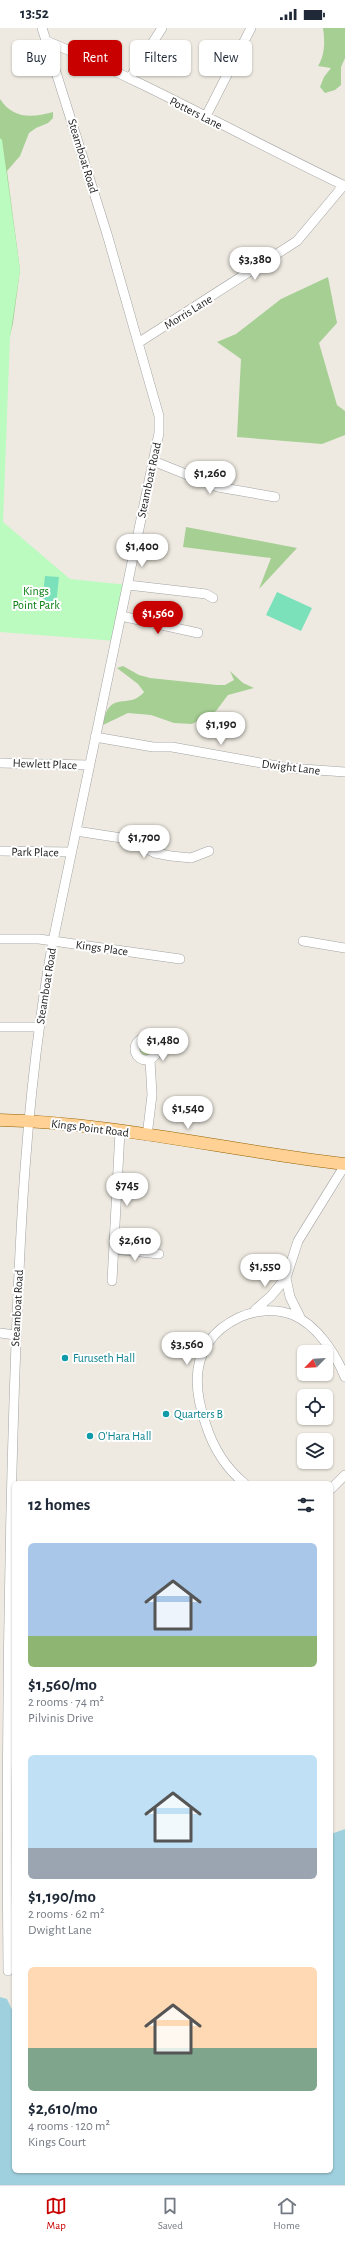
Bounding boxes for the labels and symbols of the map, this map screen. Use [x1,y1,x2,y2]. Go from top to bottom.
street label: Potters Lane [168,95,224,131]
street label: Steamboat Road [66,117,100,195]
pin: $3,380 [222,247,288,281]
street label: Morris Lane [162,293,214,331]
street label: Steamboat Road [135,441,163,519]
pin: $1,260 [177,461,243,495]
pin: $1,400 [109,534,175,568]
park label: Kings Point Park [12,585,60,611]
pin: $1,560 [125,601,191,635]
pin: $1,190 [188,712,254,746]
street label: Hewlett Place [13,757,77,771]
street label: Dwight Lane [261,757,321,777]
pin: $1,700 [111,825,177,859]
street label: Park Place [11,846,59,858]
street label: Kings Place [75,938,129,958]
street label: Steamboat Road [34,947,58,1025]
pin: $1,480 [130,1028,196,1062]
pin: $1,540 [155,1096,221,1130]
street label: Kings Point Road [50,1117,130,1139]
pin: $745 [103,1173,151,1207]
pin: $2,610 [102,1228,168,1262]
pin: $1,550 [232,1254,298,1288]
street label: Steamboat Road [9,1269,25,1347]
pin: $3,560 [154,1332,220,1366]
north arrow [297,1345,333,1381]
place label: Furuseth Hall [73,1352,135,1364]
marker: Furuseth Hall [60,1353,70,1363]
place label: Quarters B [174,1408,223,1421]
marker: Quarters B [161,1409,171,1419]
place label: O'Hara Hall [98,1430,152,1442]
marker: O'Hara Hall [85,1431,95,1441]

